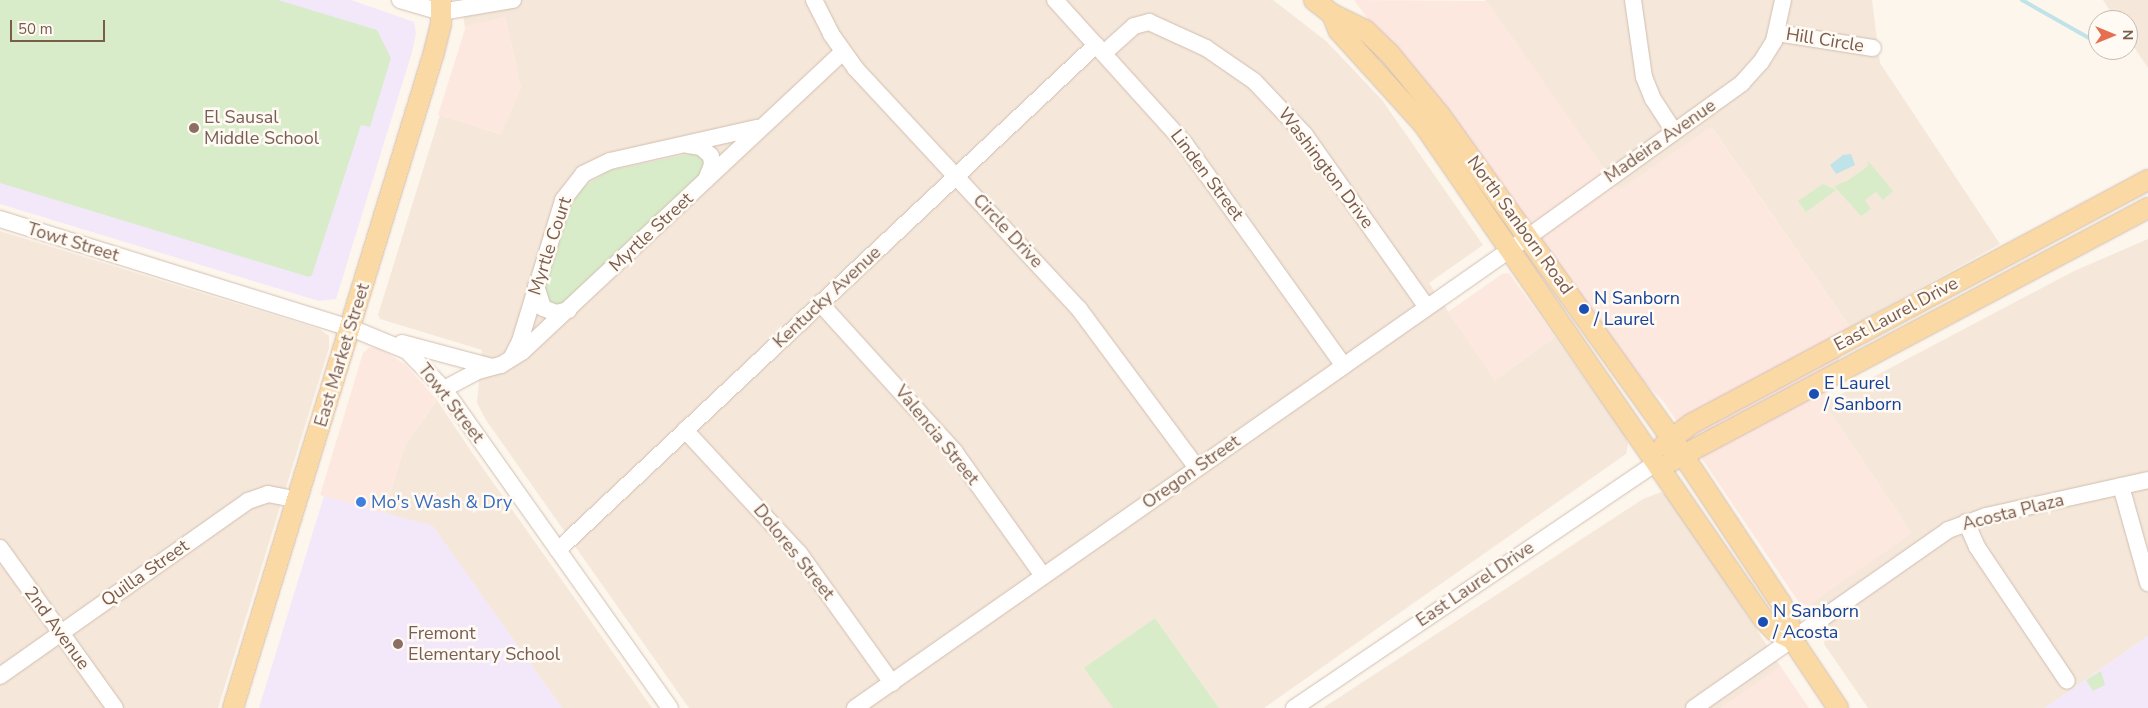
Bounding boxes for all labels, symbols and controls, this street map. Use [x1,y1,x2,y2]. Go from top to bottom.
scale bar [12,10,108,42]
north arrow [2088,10,2138,60]
text: 50 m [18,19,53,39]
street label: Hill Circle [1784,23,1866,57]
text: N [2118,30,2137,40]
street label: Madeira Avenue [1600,95,1720,187]
street label: Washington Drive [1273,103,1379,233]
place label: El Sausal Middle School [204,107,319,150]
marker: El Sausal Middle School [188,122,200,134]
street label: Linden Street [1166,125,1248,225]
street label: North Sanborn Road [1463,152,1577,298]
street label: Myrtle Street [605,188,697,276]
street label: Circle Drive [968,190,1048,272]
street label: Myrtle Court [524,194,576,298]
street label: Towt Street [25,218,121,266]
street label: Kentucky Avenue [769,242,885,352]
street label: East Laurel Drive [1830,272,1962,356]
street label: East Market Street [310,281,374,429]
place label: N Sanborn / Laurel [1594,288,1680,330]
marker: N Sanborn / Laurel [1578,303,1590,315]
street label: Towt Street [413,359,489,447]
place label: E Laurel / Sanborn [1824,373,1902,416]
street label: Valencia Street [890,381,984,489]
marker: E Laurel / Sanborn [1808,388,1820,400]
street label: Oregon Street [1138,430,1244,514]
street label: Acosta Plaza [1960,489,2066,535]
place label: Mo's Wash & Dry [371,491,512,513]
marker: Mo's Wash & Dry [355,496,367,508]
street label: Dolores Street [749,500,839,604]
street label: Quilla Street [97,535,193,611]
street label: East Laurel Drive [1412,537,1538,631]
street label: 2nd Avenue [20,582,94,674]
place label: N Sanborn / Acosta [1773,601,1859,644]
marker: N Sanborn / Acosta [1757,616,1769,628]
place label: Fremont Elementary School [408,623,560,666]
marker: Fremont Elementary School [392,638,404,650]

